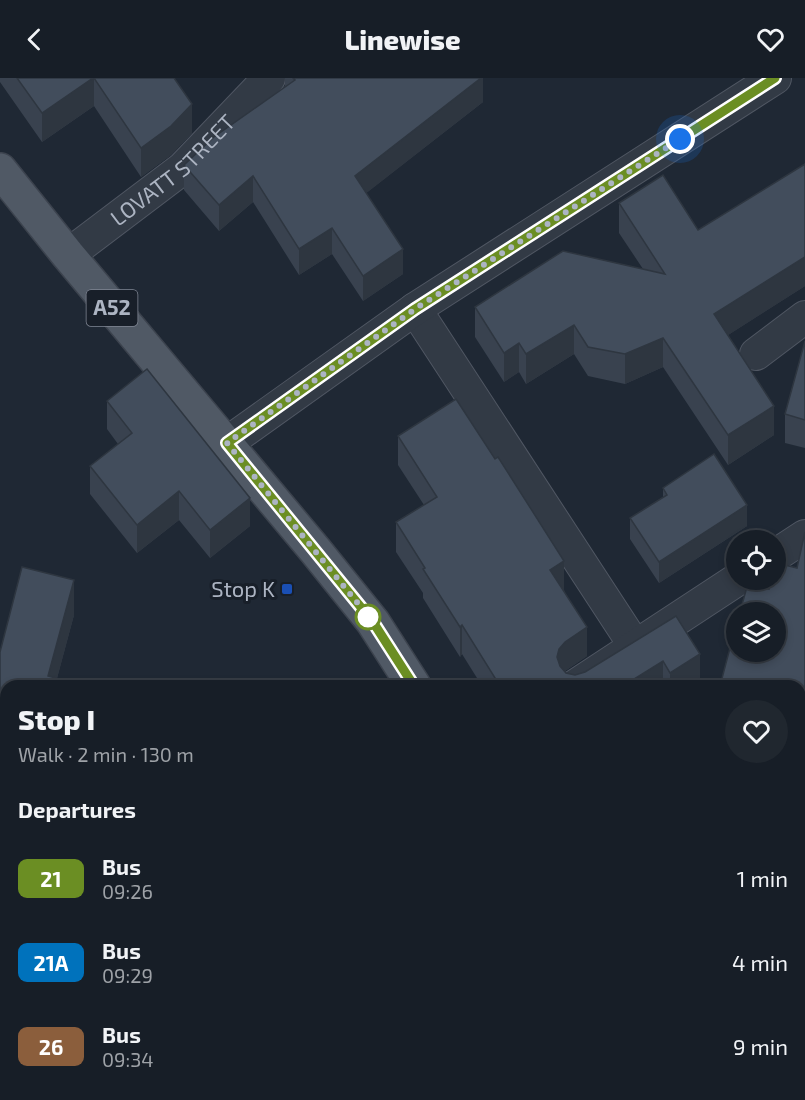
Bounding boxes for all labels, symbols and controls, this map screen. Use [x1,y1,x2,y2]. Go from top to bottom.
icon: back [18,23,51,56]
text: Linewise [344,23,461,55]
icon: heart [754,23,787,56]
street label: LOVATT STREET [105,108,240,230]
your location [665,124,695,154]
road number: A52 [86,290,138,326]
map controls [726,530,786,662]
button: locate [726,530,786,590]
place label: Stop K [211,575,275,601]
marker: Stop K [280,582,294,596]
button: layers [726,602,786,662]
unlabelled marker [355,604,381,630]
button: heart [725,700,788,763]
text: Stop I [18,702,95,736]
text: Walk · 2 min · 130 m [18,742,194,766]
text: Departures [18,796,136,822]
text: Bus [102,853,141,879]
text: 1 min [737,865,788,891]
text: 21 [40,866,62,891]
text: 09:26 [102,879,153,903]
text: Bus [102,937,141,963]
text: 4 min [732,949,788,975]
text: 21A [34,950,69,975]
text: 09:29 [102,963,153,987]
text: Bus [102,1021,141,1047]
text: 9 min [733,1033,788,1059]
text: 26 [39,1034,63,1059]
text: 09:34 [102,1047,154,1071]

